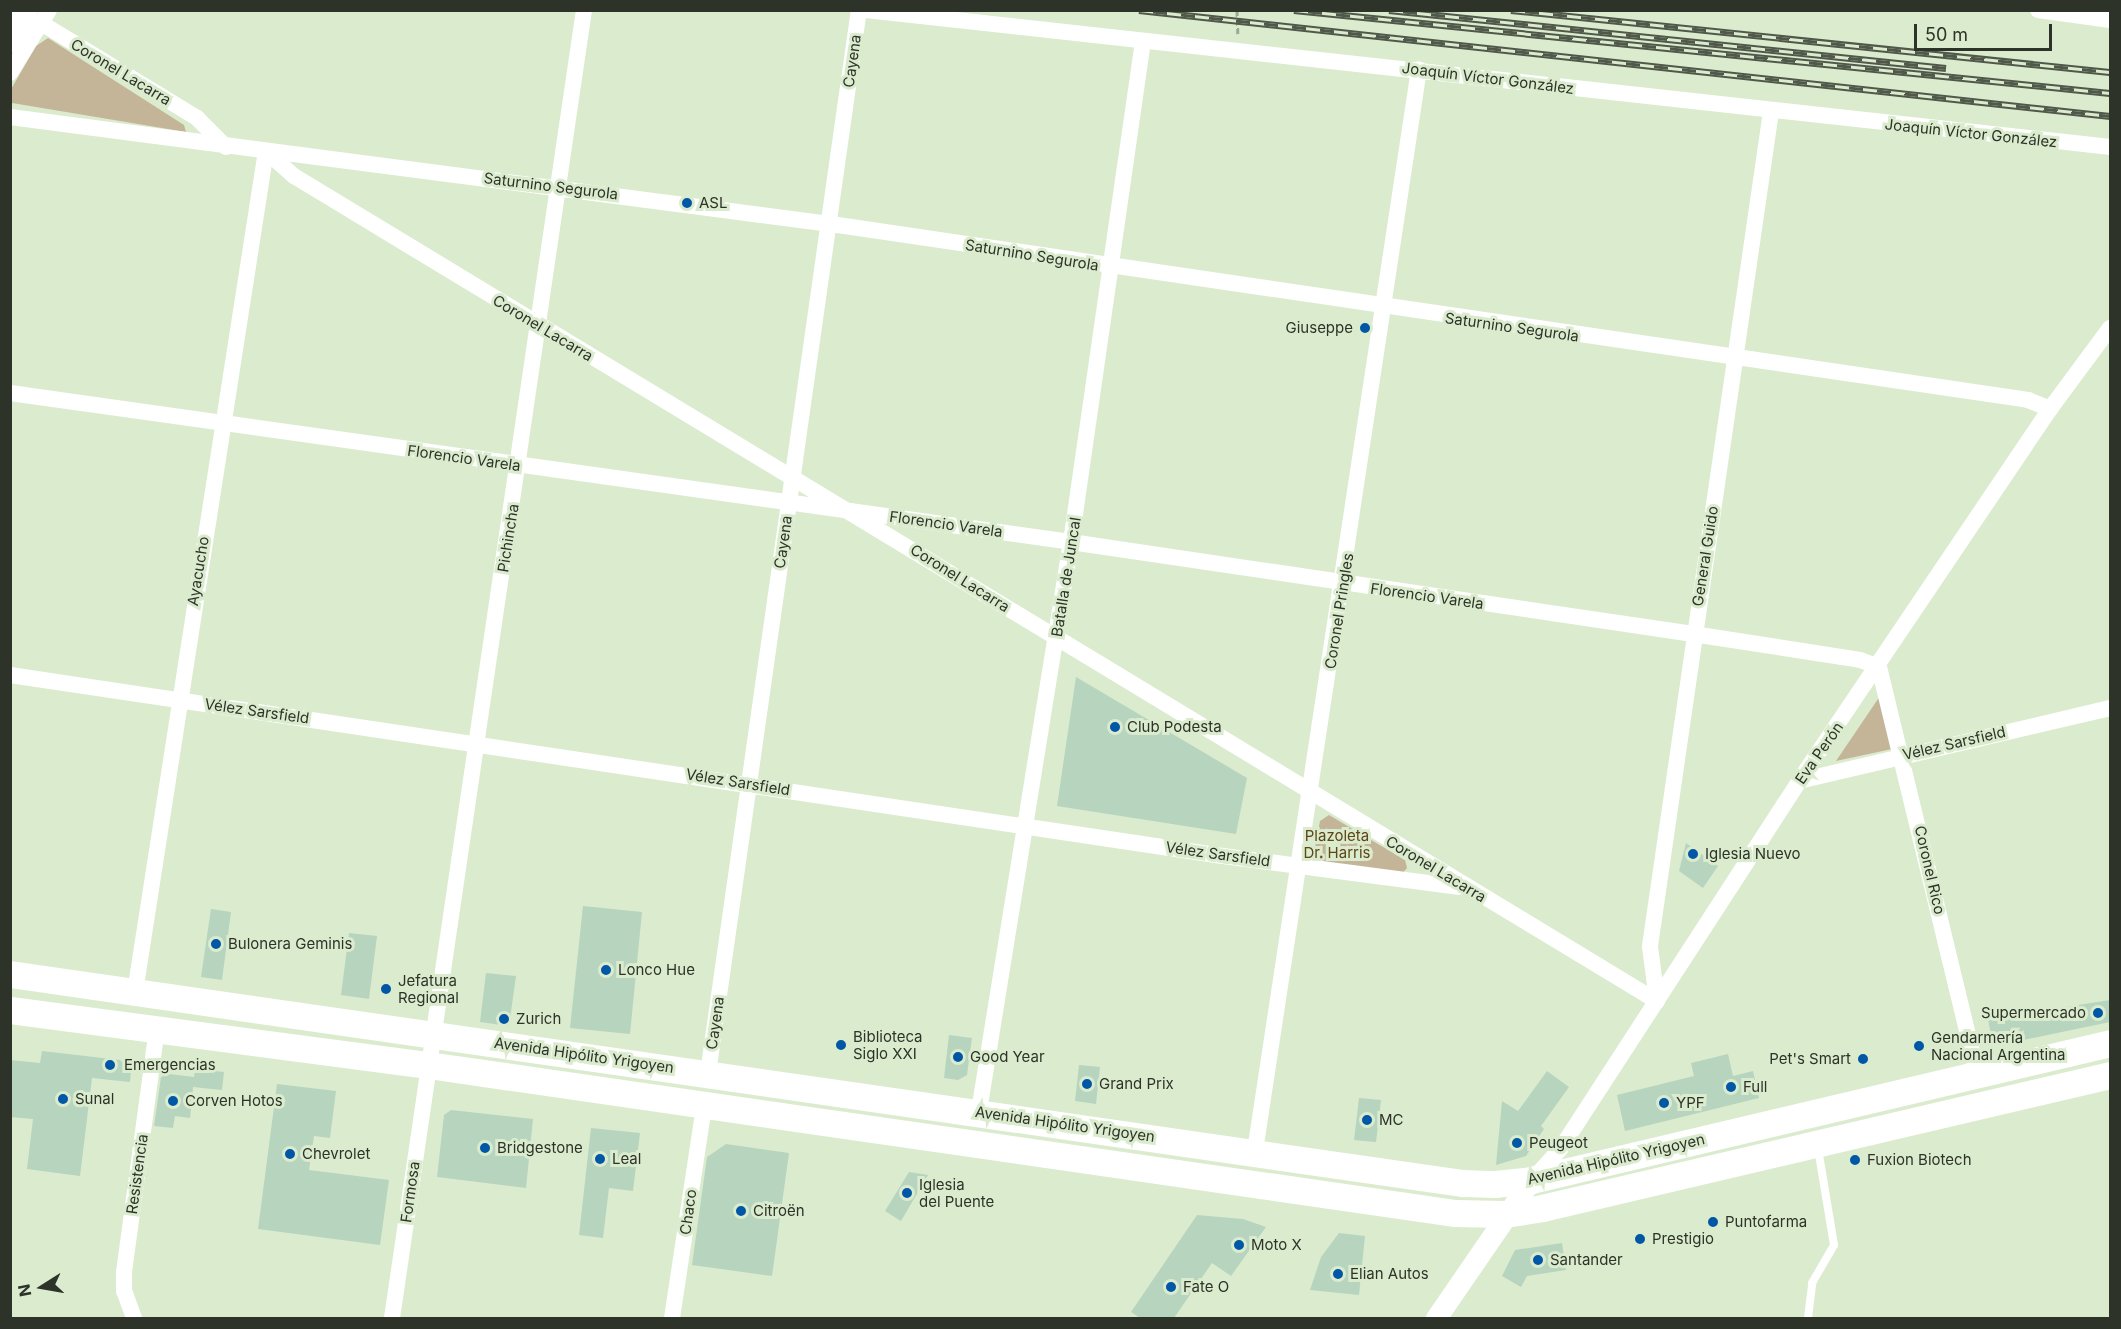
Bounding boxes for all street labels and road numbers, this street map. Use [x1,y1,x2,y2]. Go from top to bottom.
street label: Cayena [839,33,865,89]
street label: Coronel Lacarra [68,35,174,109]
street label: Joaquín Víctor González [1401,59,1575,97]
street label: Joaquín Víctor González [1884,115,2058,151]
street label: Saturnino Segurola [483,169,619,203]
street label: Saturnino Segurola [964,236,1100,274]
street label: Coronel Lacarra [490,291,596,365]
street label: Saturnino Segurola [1444,309,1580,345]
street label: Florencio Varela [406,441,522,475]
street label: Pichincha [494,503,522,573]
street label: General Guido [1688,505,1722,607]
street label: Florencio Varela [888,507,1004,541]
street label: Cayena [770,514,796,570]
street label: Batalla de Juncal [1048,516,1084,638]
street label: Ayacucho [184,535,212,607]
street label: Coronel Lacarra [907,540,1013,616]
street label: Coronel Pringles [1321,552,1357,670]
street label: Florencio Varela [1369,579,1485,613]
street label: Vélez Sarsfield [204,695,310,727]
street label: Eva Perón [1791,719,1847,787]
street label: Vélez Sarsfield [1901,722,2007,764]
street label: Vélez Sarsfield [685,765,791,799]
street label: Coronel Rico [1911,824,1949,916]
street label: Coronel Lacarra [1383,832,1489,906]
street label: Vélez Sarsfield [1165,838,1271,870]
street label: Cayena [702,995,728,1051]
street label: Avenida Hipólito Yrigoyen [493,1033,675,1077]
street label: Avenida Hipólito Yrigoyen [974,1102,1156,1146]
street label: Avenida Hipólito Yrigoyen [1526,1130,1706,1188]
street label: Resistencia [122,1133,152,1215]
street label: Formosa [397,1160,423,1224]
street label: Chaco [676,1188,700,1236]

